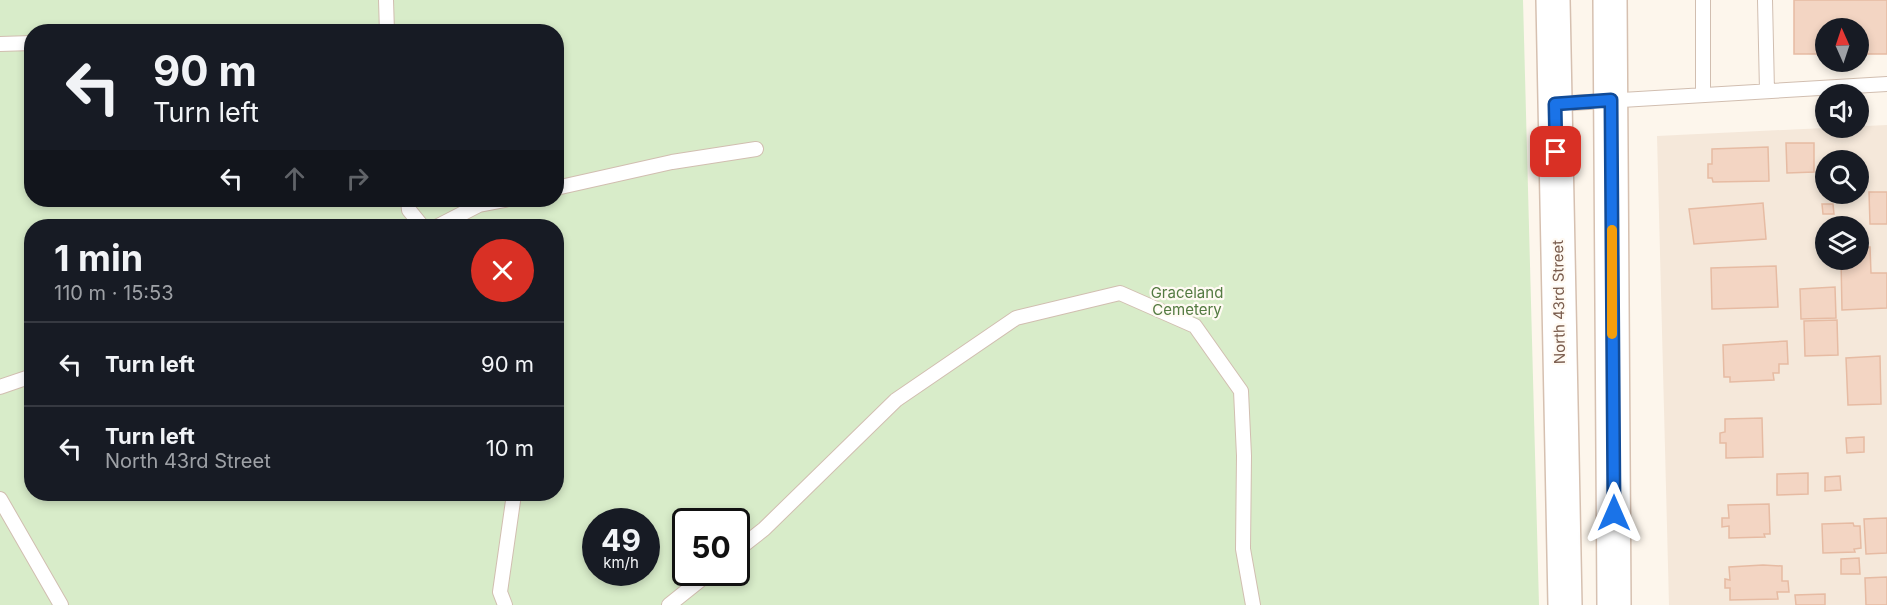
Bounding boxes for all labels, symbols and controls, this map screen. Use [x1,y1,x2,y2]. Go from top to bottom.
north arrow [1815,18,1869,72]
map controls [1815,18,1869,270]
text: 90 m [153,45,257,96]
icon: left [54,48,132,126]
button: sound [1815,84,1869,138]
text: Turn left [153,96,259,129]
pin [1530,126,1581,177]
icon: arrive [1539,135,1572,168]
button: search [1815,150,1869,204]
icon: left [215,162,248,195]
icon: ahead [278,162,311,195]
icon: right [341,162,374,195]
button: layers [1815,216,1869,270]
text: 1 min [54,236,143,280]
button: close [471,239,534,302]
street label: North 43rd Street [1548,240,1569,364]
text: 110 m · 15:53 [54,281,174,305]
park label: Graceland Cemetery [1151,283,1223,319]
icon: left [54,348,87,381]
text: Turn left [105,351,195,377]
text: 90 m [481,351,534,377]
text: Turn left [105,423,195,449]
icon: left [54,432,87,465]
text: 10 m [486,435,534,461]
text: North 43rd Street [105,449,271,473]
position arrow [1582,481,1646,545]
speed limit sign: 50 [672,508,750,586]
text: 49 [601,522,641,558]
text: km/h [603,553,639,572]

